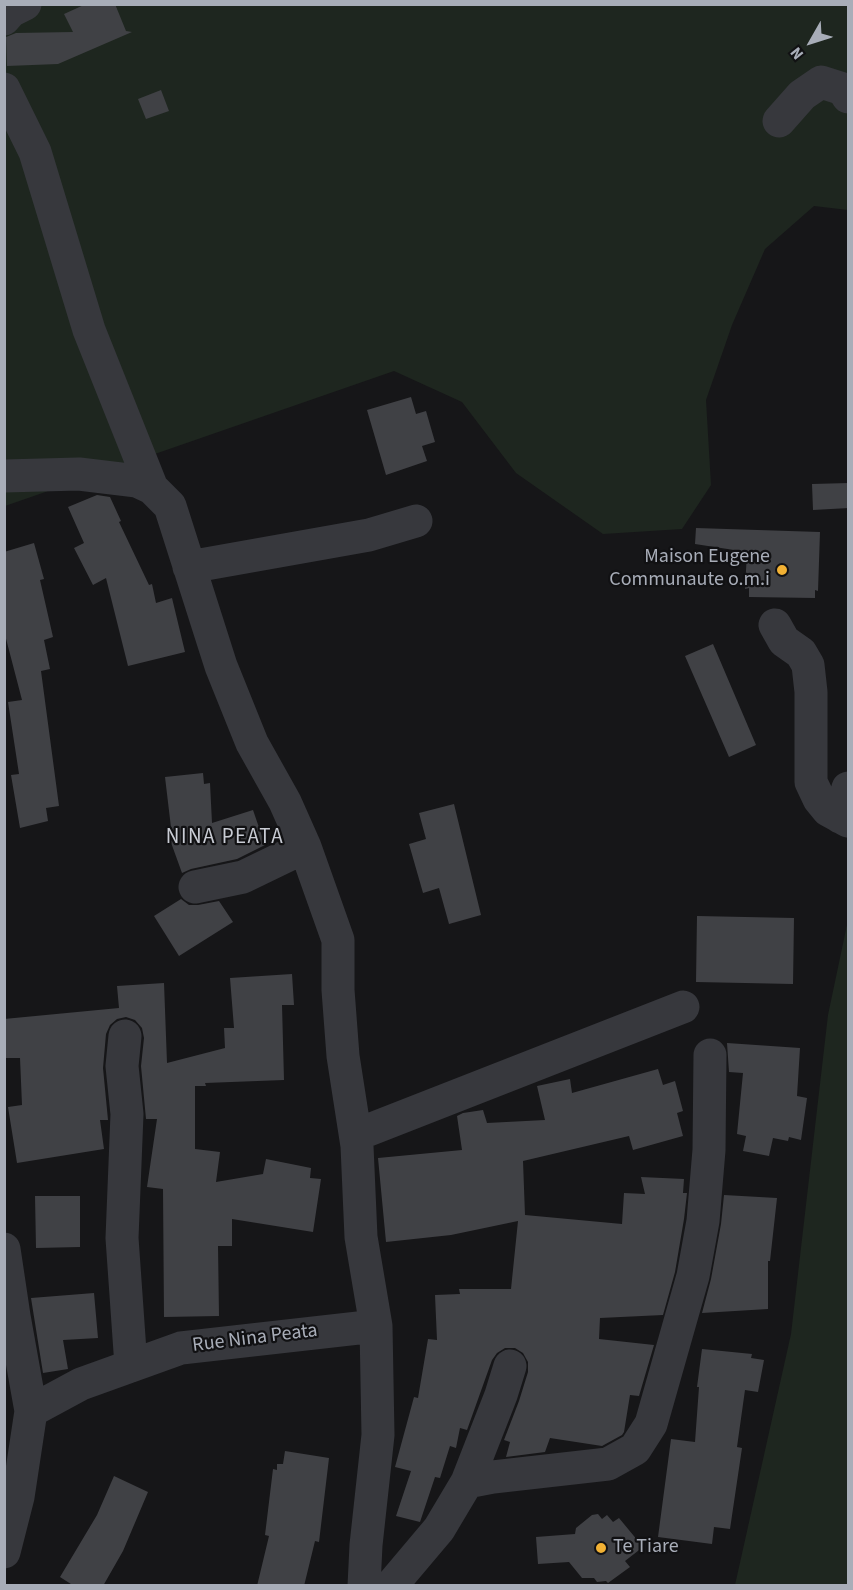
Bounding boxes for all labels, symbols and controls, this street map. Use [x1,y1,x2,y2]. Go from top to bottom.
north arrow [781,12,841,72]
text: N [785,42,809,64]
place label: Maison Eugene Communaute o.m.i [609,546,770,593]
marker: Maison Eugene Communaute o.m.i [775,563,789,577]
district label: NINA PEATA [166,825,284,851]
street label: Rue Nina Peata [191,1319,319,1359]
place label: Te Tiare [613,1536,679,1560]
marker: Te Tiare [594,1541,608,1555]

